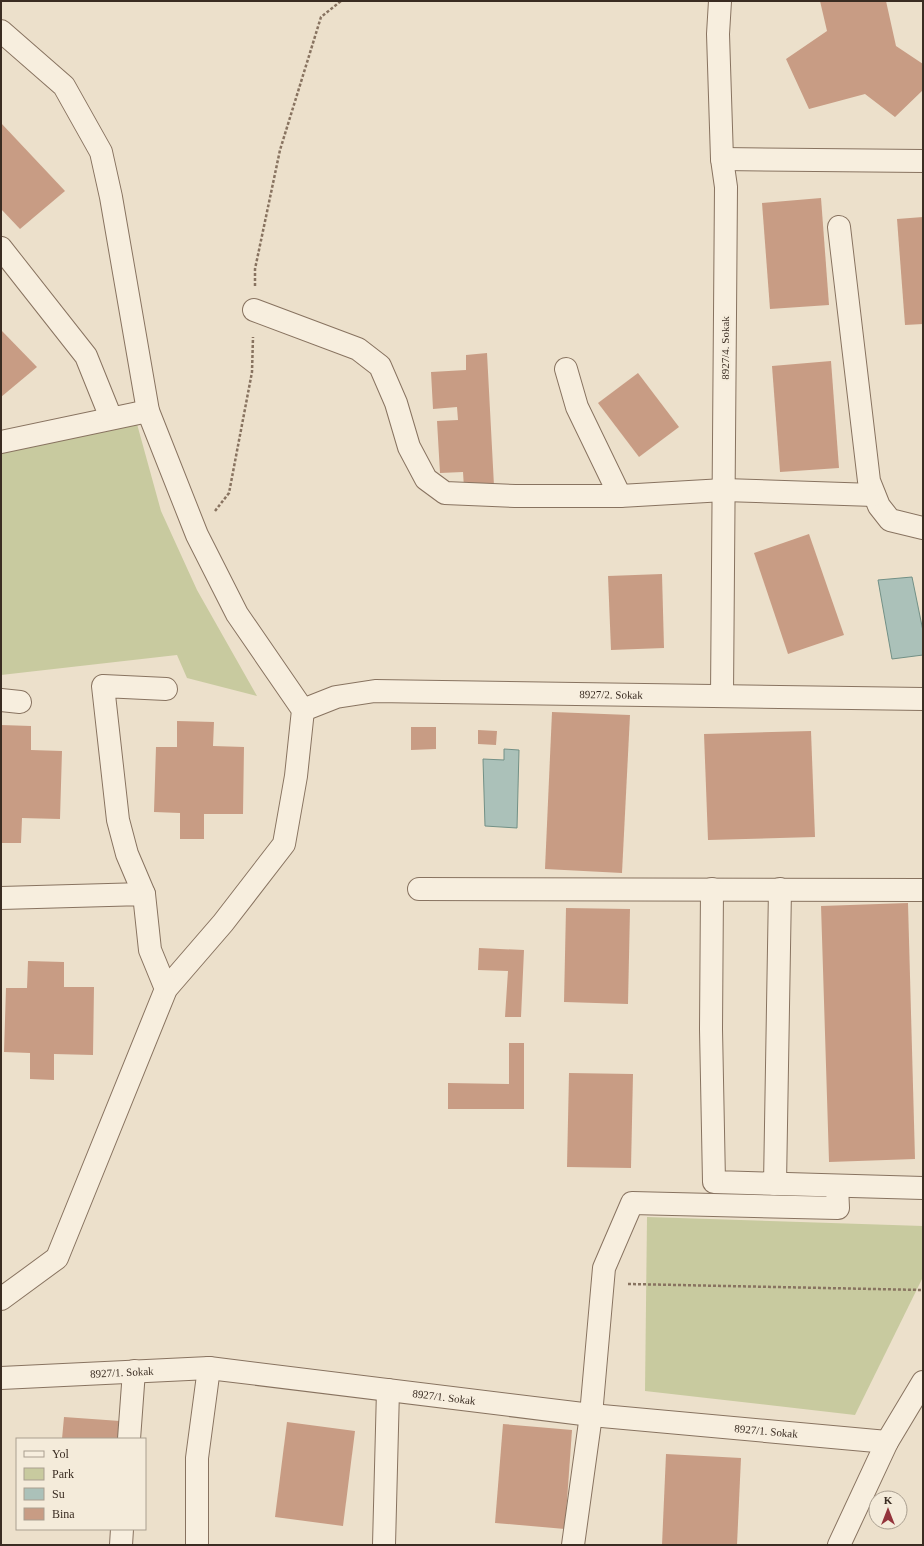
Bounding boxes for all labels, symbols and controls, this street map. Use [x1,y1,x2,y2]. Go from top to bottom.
street label: 8927/4. Sokak [719,316,731,380]
street label: 8927/2. Sokak [579,688,643,701]
street label: 8927/1. Sokak [90,1365,154,1380]
street label: 8927/1. Sokak [412,1387,477,1407]
street label: 8927/1. Sokak [734,1422,799,1440]
legend [16,1438,146,1530]
text: Yol [52,1447,69,1461]
text: Park [52,1467,74,1481]
text: Su [52,1487,65,1501]
north arrow [868,1490,908,1530]
text: K [884,1494,893,1506]
text: Bina [52,1507,75,1521]

